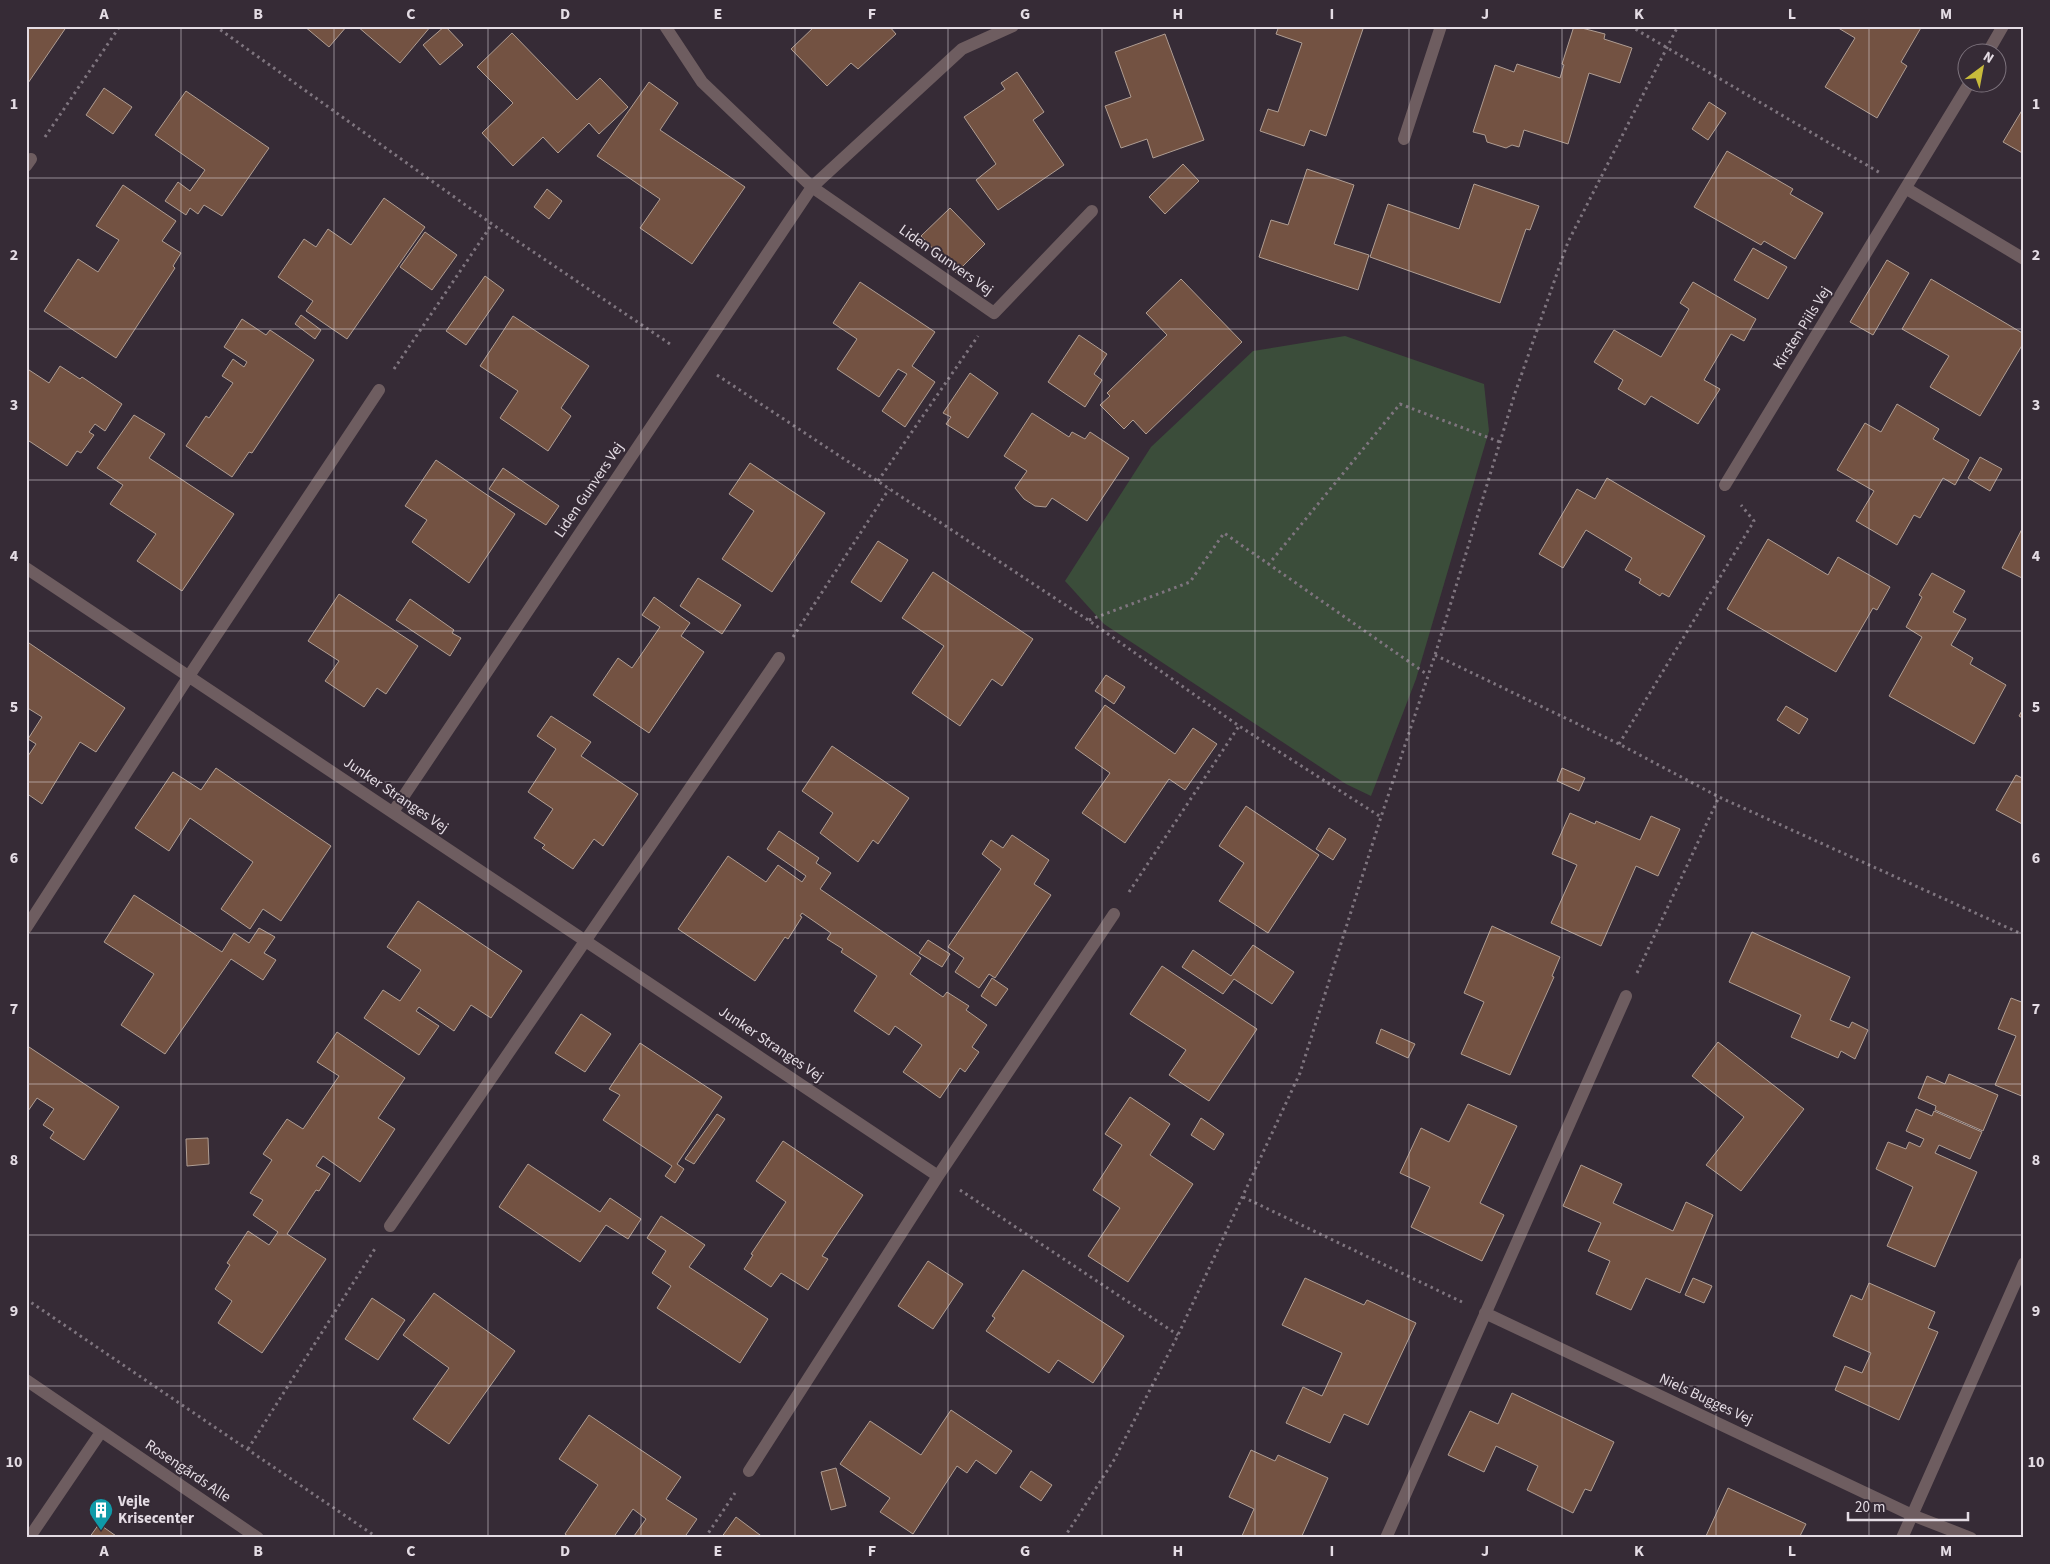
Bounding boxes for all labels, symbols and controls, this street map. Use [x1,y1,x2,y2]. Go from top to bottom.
text: A [98,3,109,25]
text: B [253,3,263,25]
text: C [406,3,416,25]
text: D [560,3,570,25]
text: E [714,3,722,25]
text: F [868,3,876,25]
text: G [1020,3,1030,25]
text: H [1173,3,1183,25]
text: I [1330,3,1334,25]
text: J [1481,3,1489,25]
text: K [1634,3,1644,25]
text: L [1788,3,1796,25]
text: M [1940,3,1952,25]
north arrow [1958,42,2008,92]
text: N [1979,47,1998,69]
text: 1 [10,93,18,115]
text: 1 [2032,93,2040,115]
street label: Liden Gunvers Vej [894,220,998,300]
text: 2 [10,244,18,266]
text: 2 [2032,244,2040,266]
street label: Kirsten Piils Vej [1768,282,1836,374]
text: 3 [10,394,18,416]
text: 3 [2032,394,2040,416]
street label: Liden Gunvers Vej [549,438,629,542]
text: 4 [10,545,19,567]
text: 4 [2032,545,2041,567]
text: 5 [10,696,18,718]
text: 5 [2032,696,2040,718]
street label: Junker Stranges Vej [339,752,453,838]
text: 6 [10,847,18,869]
text: 6 [2032,847,2040,869]
text: 7 [10,998,18,1020]
text: 7 [2032,998,2040,1020]
street label: Junker Stranges Vej [714,1001,828,1087]
text: 8 [10,1149,18,1171]
text: 8 [2032,1149,2040,1171]
text: 9 [10,1300,18,1322]
text: 9 [2032,1300,2040,1322]
street label: Niels Bugges Vej [1656,1368,1756,1430]
street label: Rosengårds Alle [141,1435,235,1507]
text: 10 [6,1451,22,1473]
text: 10 [2028,1451,2044,1473]
scale bar [1848,1489,1968,1521]
place label: Vejle Krisecenter [117,1491,194,1529]
building icon: Vejle Krisecenter [88,1497,114,1531]
text: 20 m [1855,1497,1885,1518]
text: A [98,1540,109,1562]
text: B [253,1540,263,1562]
text: C [406,1540,416,1562]
text: D [560,1540,570,1562]
text: E [714,1540,722,1562]
text: F [868,1540,876,1562]
text: G [1020,1540,1030,1562]
text: H [1173,1540,1183,1562]
text: I [1330,1540,1334,1562]
text: J [1481,1540,1489,1562]
text: K [1634,1540,1644,1562]
text: L [1788,1540,1796,1562]
text: M [1940,1540,1952,1562]

